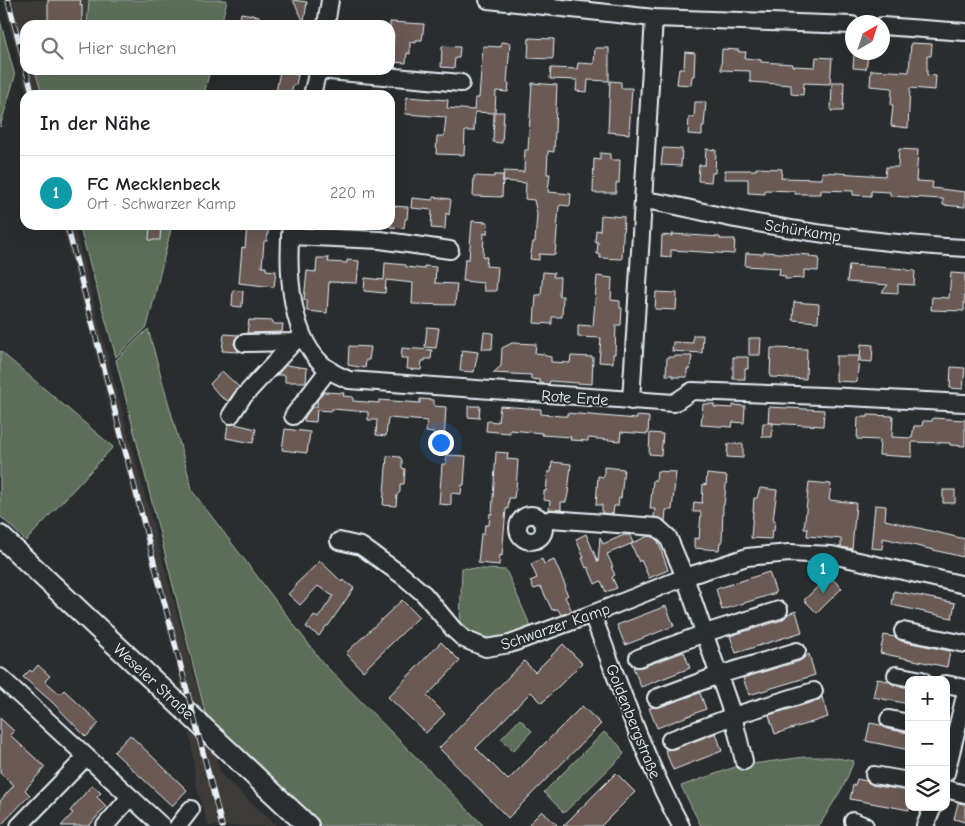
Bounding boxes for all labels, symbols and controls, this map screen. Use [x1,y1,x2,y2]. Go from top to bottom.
north arrow [845,15,890,60]
search box [20,20,395,75]
icon: search [38,34,66,62]
text: Hier suchen [78,37,176,59]
text: In der Nähe [40,111,150,135]
text: FC Mecklenbeck [87,173,220,195]
text: 1 [53,184,59,202]
text: 220 m [330,184,375,202]
text: Ort · Schwarzer Kamp [87,195,236,213]
street label: Schürkamp [763,216,842,246]
street label: Rote Erde [541,387,609,409]
your location [428,430,454,456]
pin: 1 [807,553,839,594]
street label: Schwarzer Kamp [498,600,612,654]
street label: Weseler Straße [110,640,197,723]
street label: Goldenbergstraße [602,662,664,781]
map controls [905,676,950,811]
button: + [905,676,950,721]
button: − [905,721,950,766]
button: layers [905,766,950,811]

